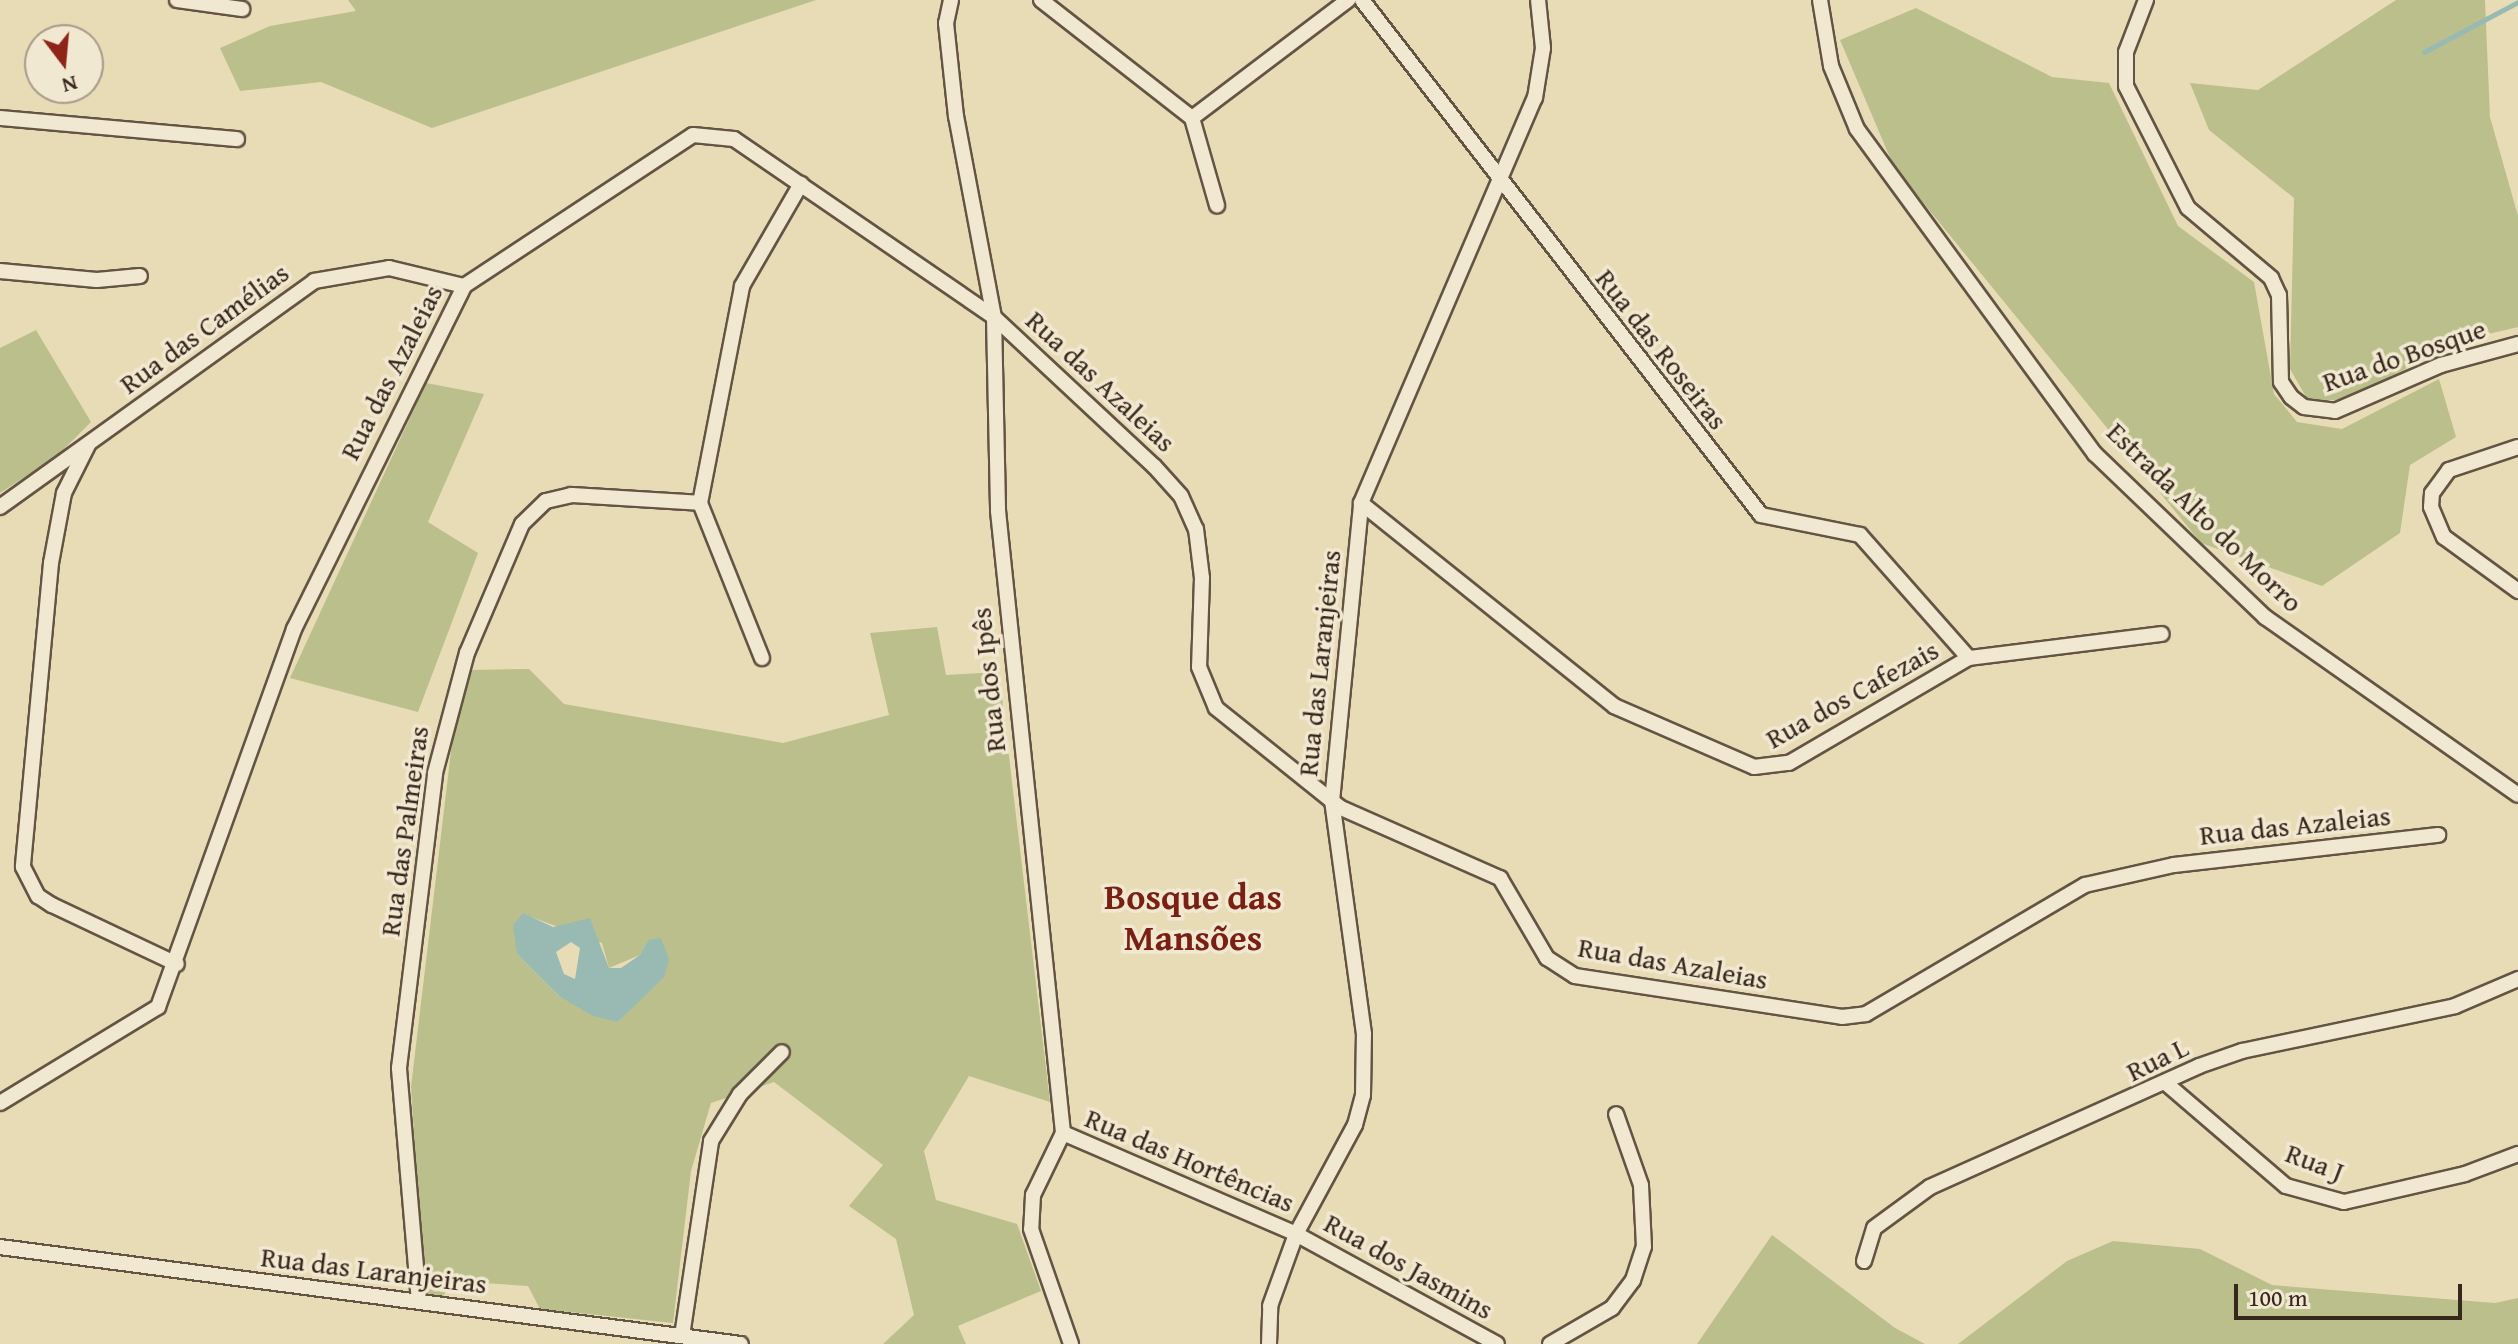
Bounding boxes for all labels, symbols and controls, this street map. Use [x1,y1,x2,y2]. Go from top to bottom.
north arrow [24,24,104,104]
text: N [59,68,82,103]
street label: Rua das Camélias [113,255,295,401]
street label: Rua das Roseiras [1589,262,1735,436]
street label: Rua das Azaleias [332,279,450,465]
street label: Rua das Azaleias [1019,303,1183,459]
street label: Rua do Bosque [2318,311,2490,399]
street label: Estrada Alto do Morro [2100,415,2310,619]
street label: Rua das Laranjeiras [1290,548,1348,778]
street label: Rua dos Ipês [964,606,1012,754]
street label: Rua dos Cafezais [1760,633,1944,755]
street label: Rua das Palmeiras [373,724,435,938]
street label: Rua das Azaleias [2198,798,2392,852]
district label: Bosque das Mansões [1104,873,1282,958]
street label: Rua das Azaleias [1576,930,1770,996]
street label: Rua L [2121,1030,2193,1088]
street label: Rua das Hortências [1080,1101,1300,1219]
street label: Rua J [2281,1136,2349,1188]
street label: Rua dos Jasmins [1319,1206,1499,1326]
street label: Rua das Laranjeiras [259,1239,489,1301]
scale bar [2238,1268,2466,1318]
text: 100 m [2248,1280,2308,1315]

